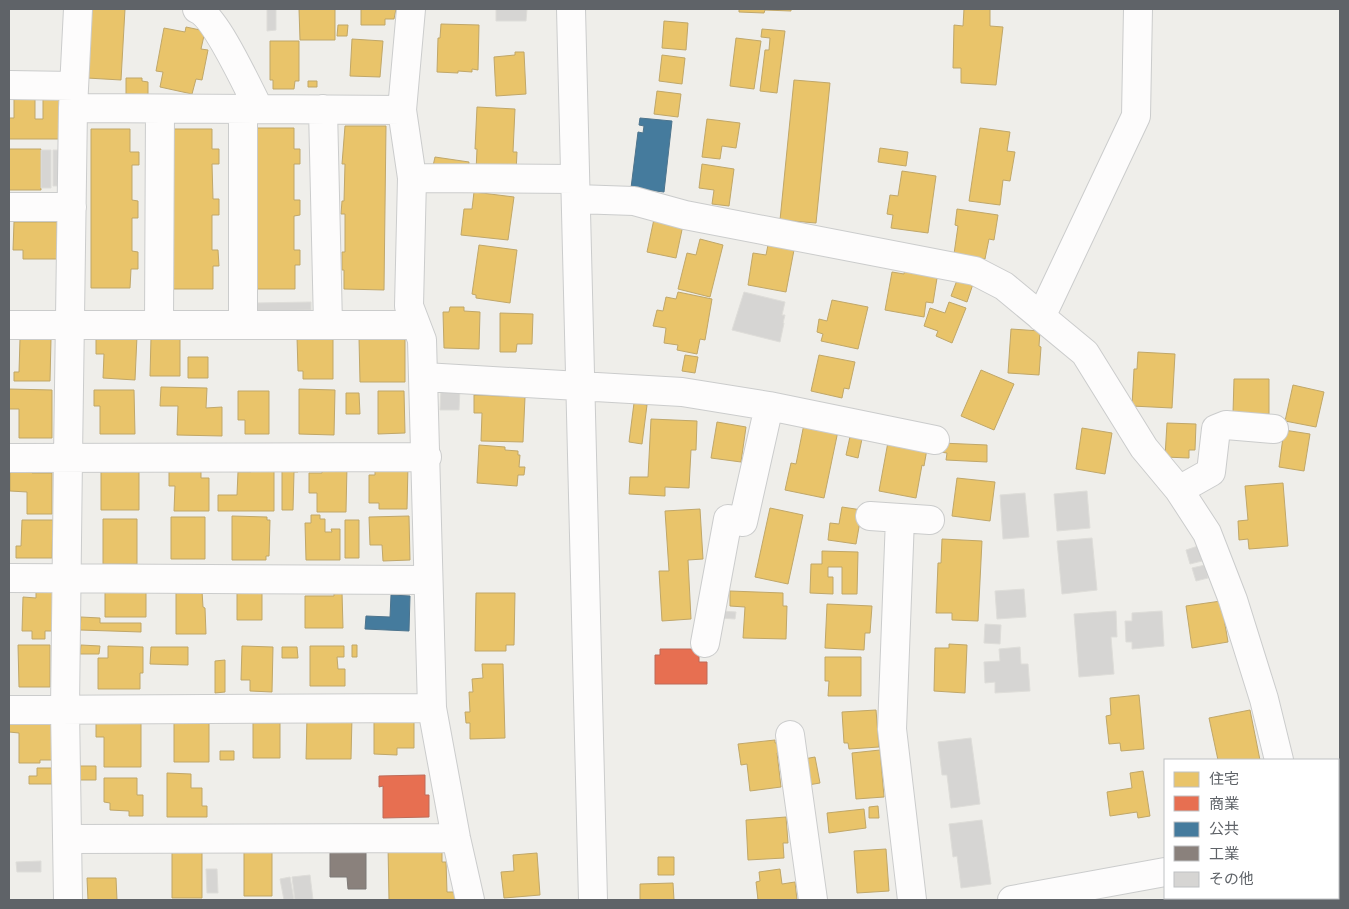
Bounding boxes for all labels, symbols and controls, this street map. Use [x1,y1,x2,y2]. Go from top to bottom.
legend [1164,759,1339,899]
text: 住宅 [1209,770,1239,787]
text: 商業 [1209,795,1239,812]
text: 公共 [1209,820,1239,837]
text: 工業 [1209,845,1239,862]
text: その他 [1209,870,1254,887]

